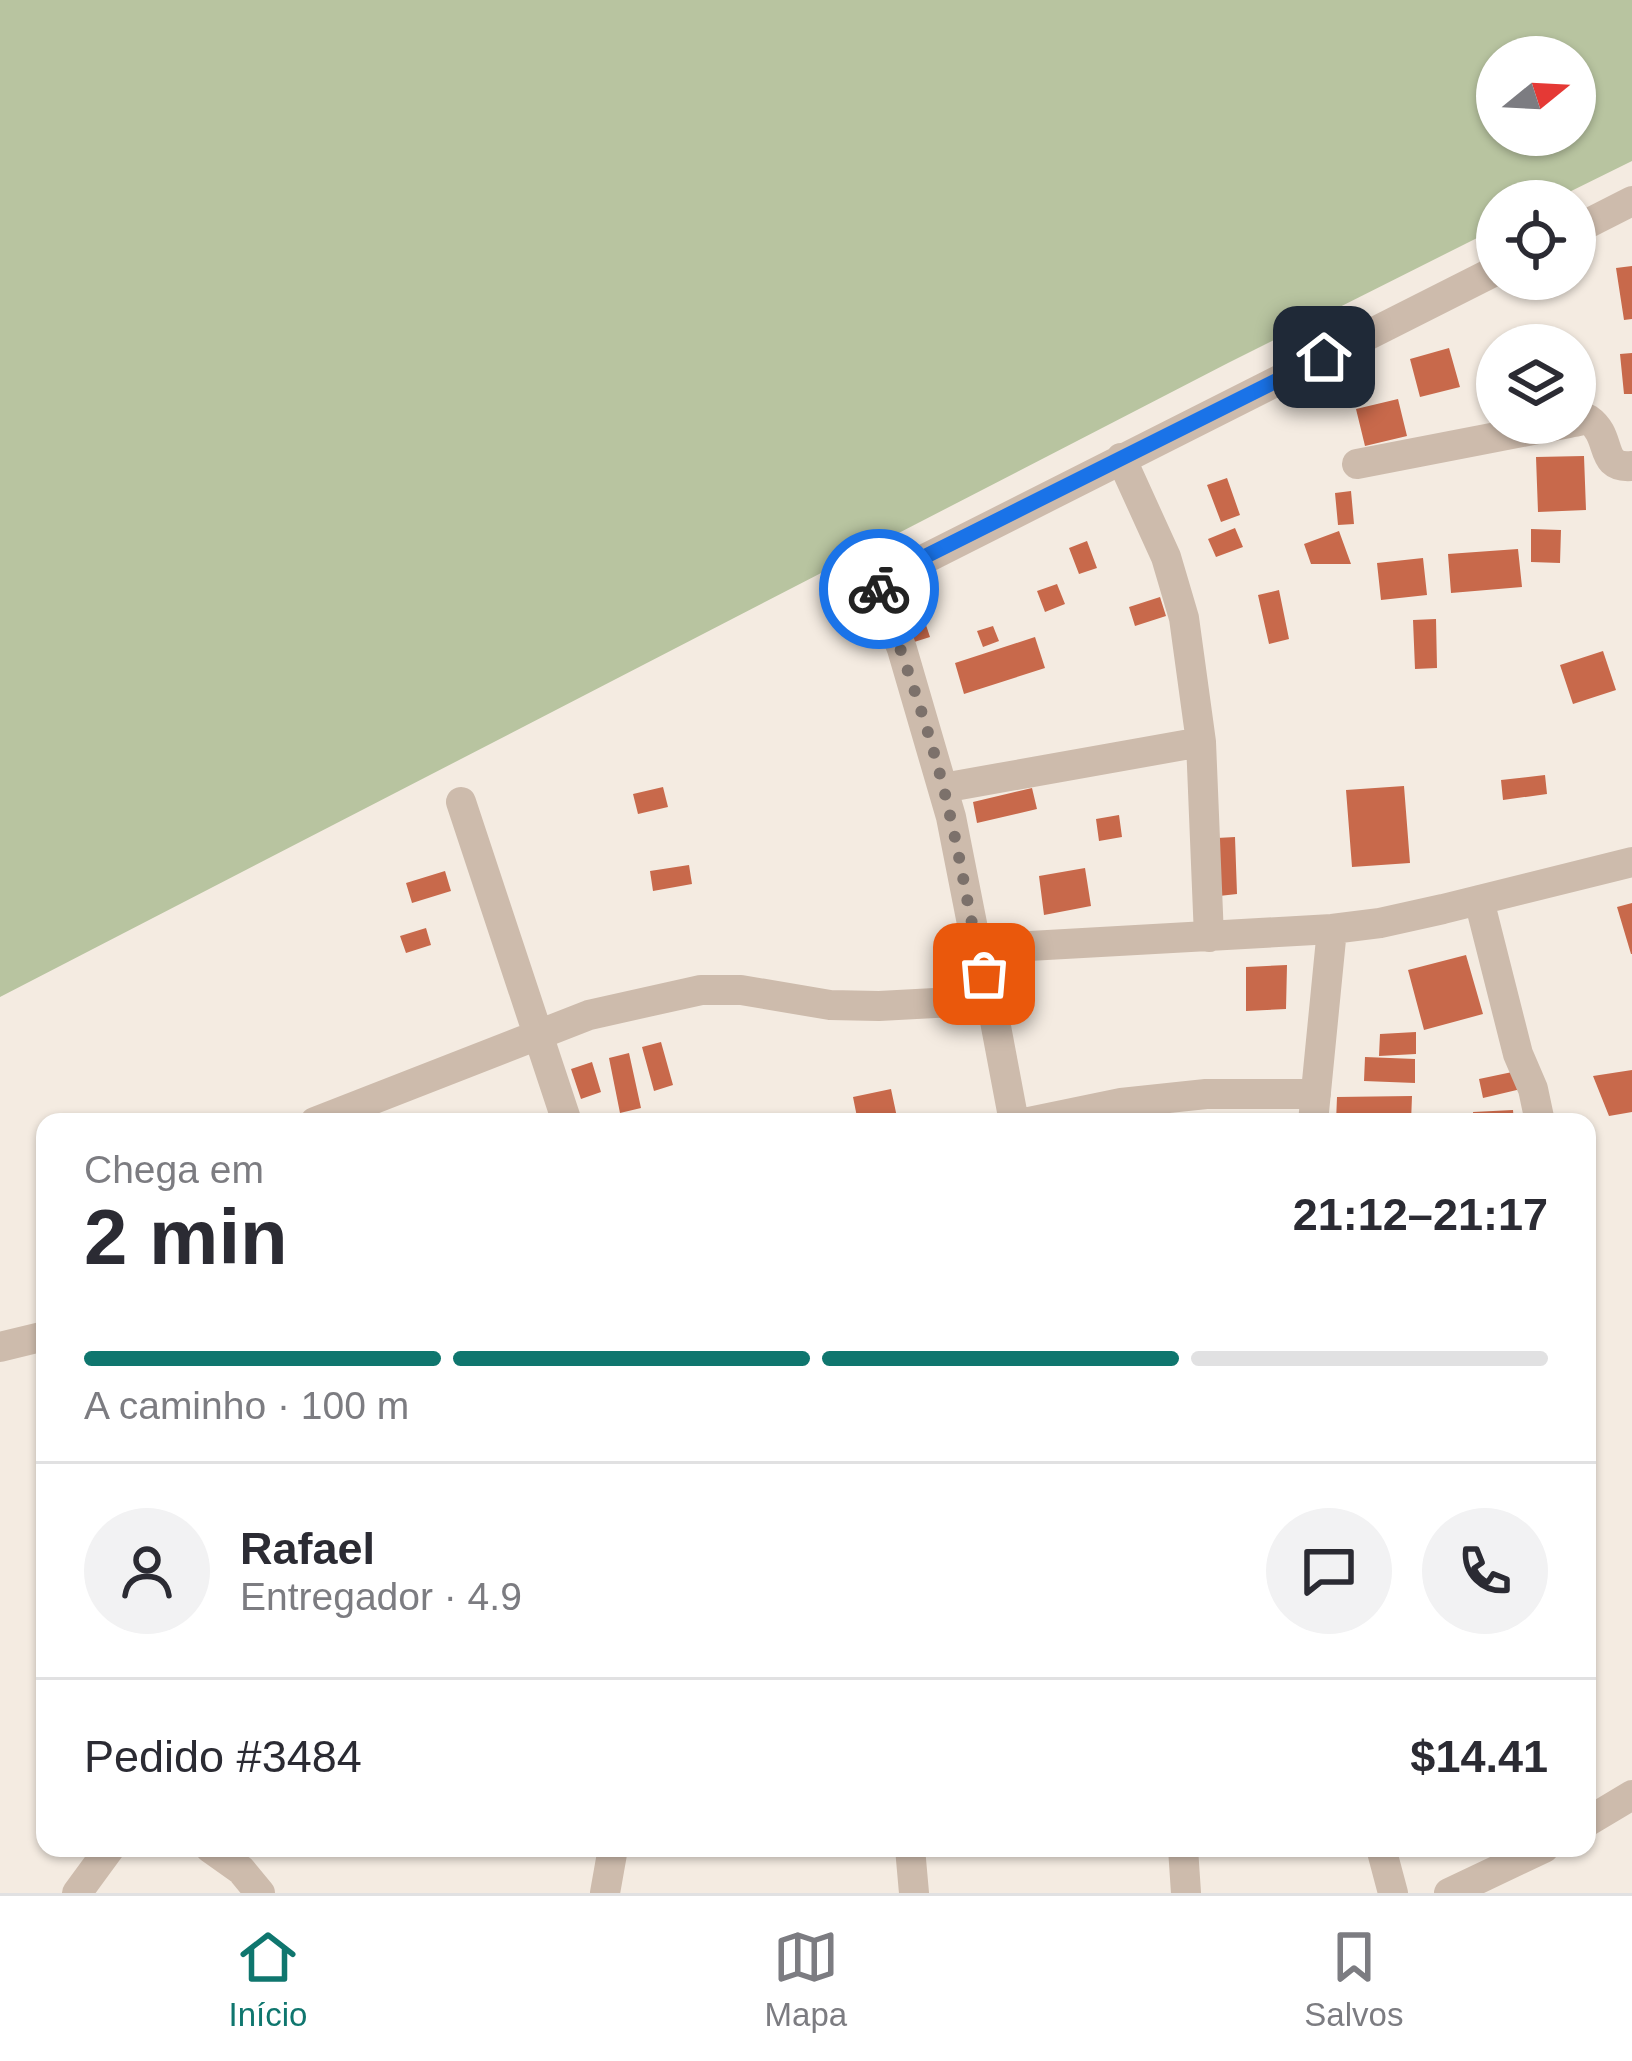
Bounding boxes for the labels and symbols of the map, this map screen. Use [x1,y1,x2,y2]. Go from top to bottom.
north arrow [1476,36,1596,156]
pin [1273,306,1375,408]
courier [819,529,939,649]
pin [933,923,1035,1025]

